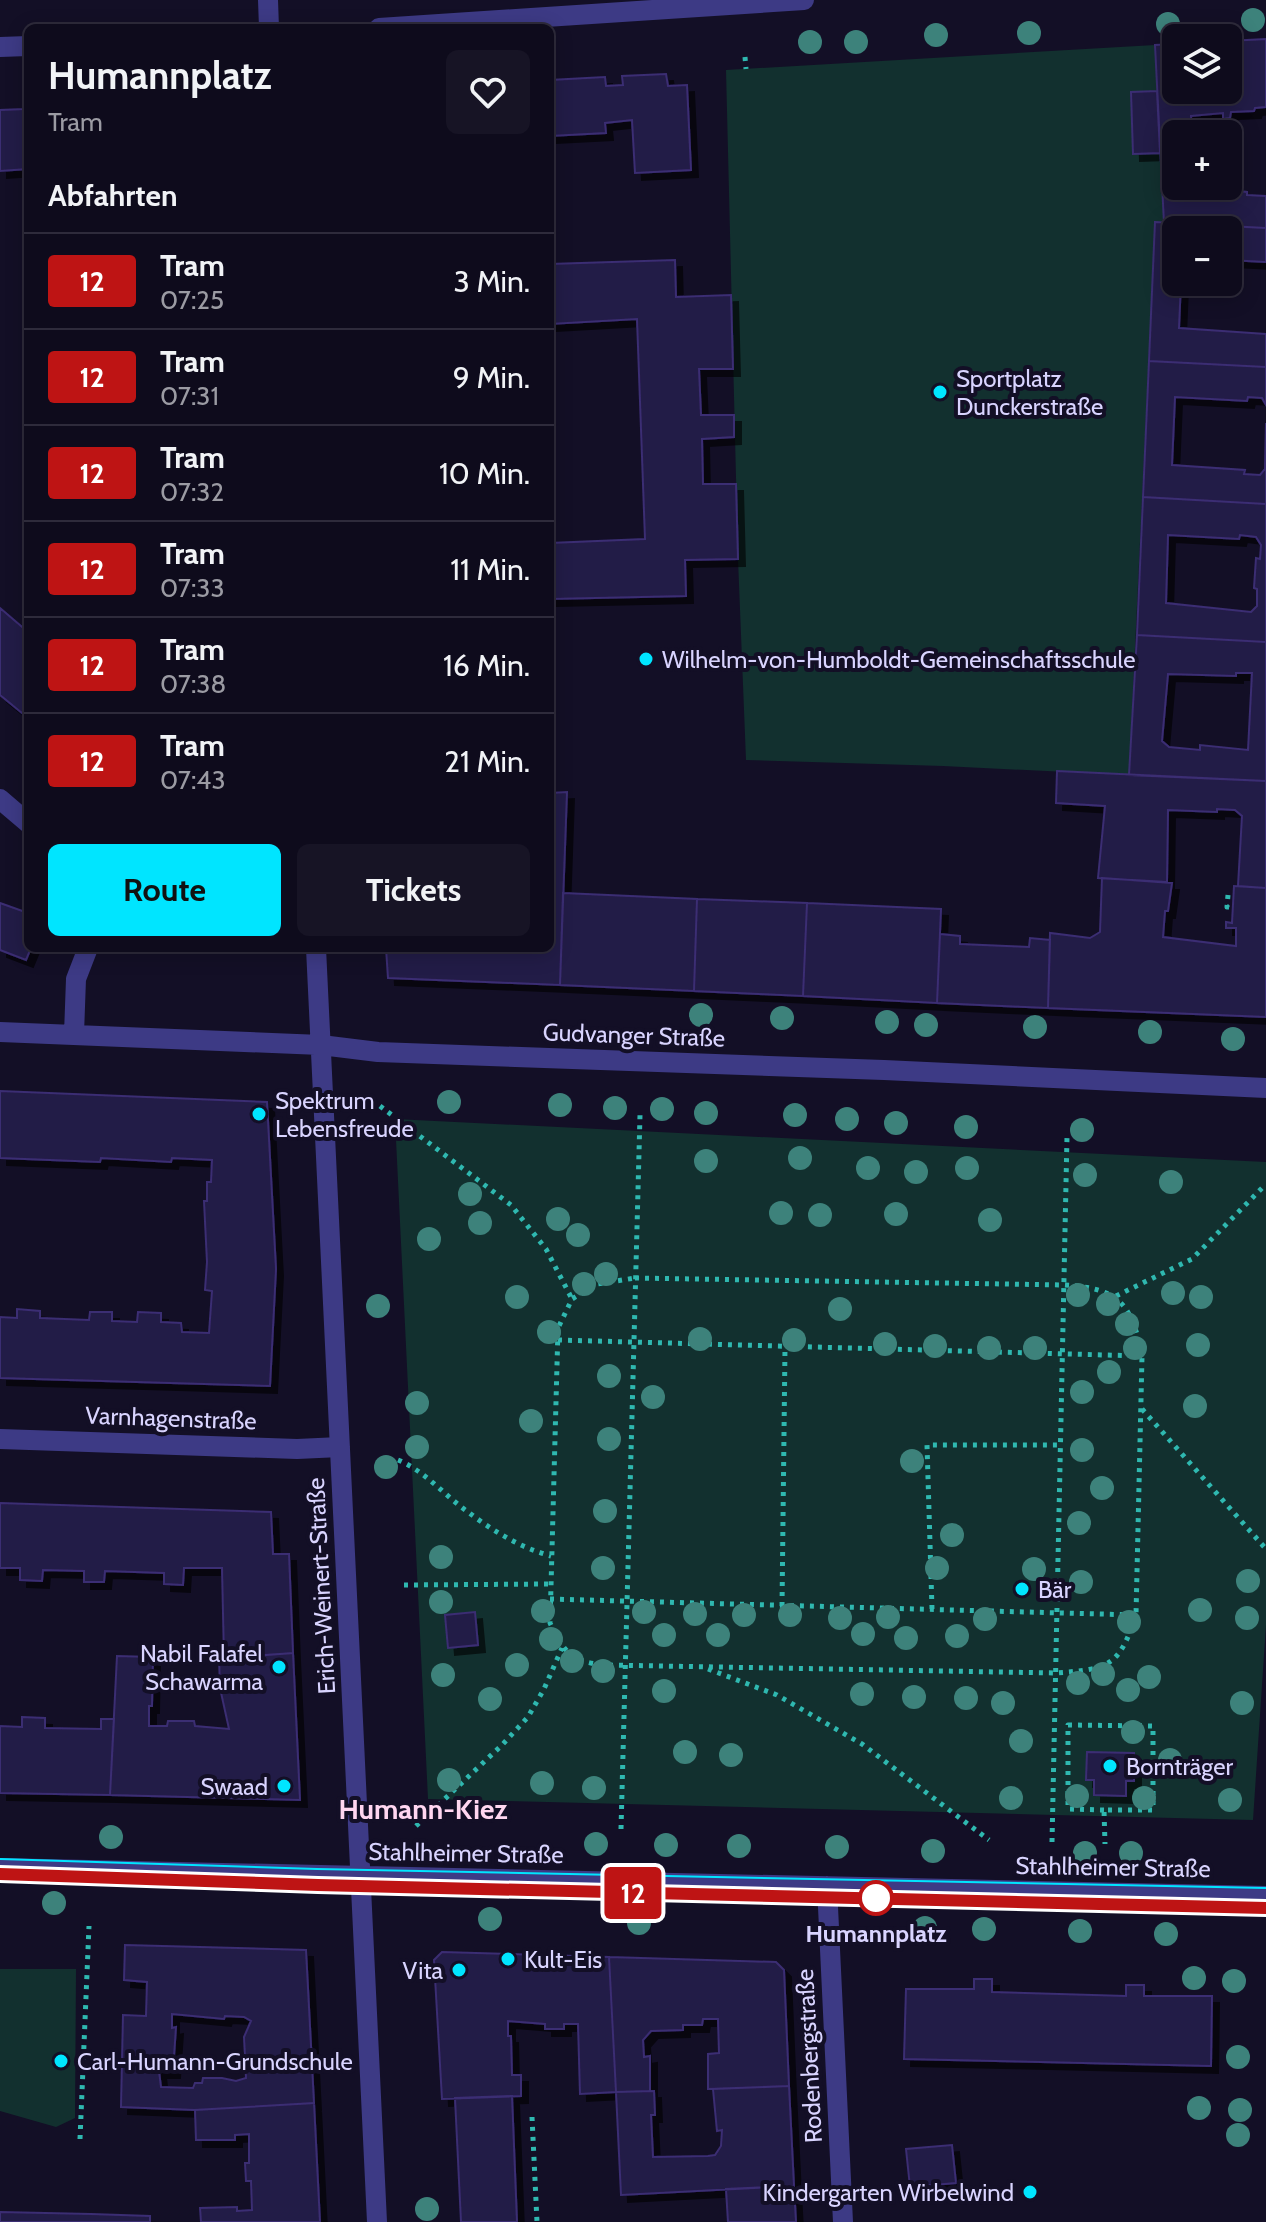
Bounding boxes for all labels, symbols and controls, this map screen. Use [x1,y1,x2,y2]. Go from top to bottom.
map controls [1162,24,1242,296]
button: layers [1162,24,1242,104]
button: heart [446,50,530,134]
text: Humannplatz [48,52,272,99]
text: Tram [48,106,103,138]
button: + [1162,120,1242,200]
text: Abfahrten [48,177,178,214]
button: − [1162,216,1242,296]
text: Tram [160,247,225,284]
text: 3 Min. [454,263,530,300]
text: 12 [79,264,105,298]
text: 07:25 [160,284,224,316]
text: Tram [160,343,225,380]
text: 9 Min. [453,359,530,396]
text: 12 [79,360,105,394]
place label: Sportplatz Dunckerstraße [956,364,1103,421]
text: 07:31 [160,380,219,412]
marker: Sportplatz Dunckerstraße [931,383,949,401]
text: Tram [160,439,225,476]
text: 10 Min. [439,455,530,492]
text: 12 [79,456,105,490]
text: 07:32 [160,476,224,508]
text: Tram [160,535,225,572]
text: 11 Min. [450,551,530,588]
text: 12 [79,552,105,586]
text: 07:33 [160,572,224,604]
text: Tram [160,631,225,668]
place label: Wilhelm-von-Humboldt-Gemeinschaftsschule [662,645,1135,674]
text: 16 Min. [443,647,530,684]
text: 12 [79,648,105,682]
marker: Wilhelm-von-Humboldt-Gemeinschaftsschule [637,650,655,668]
text: 07:38 [160,668,226,700]
text: Tram [160,727,225,764]
text: 21 Min. [444,743,530,780]
text: 12 [79,744,105,778]
text: 07:43 [160,764,225,796]
button: Route [48,844,281,936]
button: Tickets [297,844,530,936]
street label: Gudvanger Straße [542,1017,726,1053]
place label: Spektrum Lebensfreude [275,1086,414,1143]
marker: Spektrum Lebensfreude [250,1105,268,1123]
street label: Varnhagenstraße [85,1401,257,1435]
street label: Erich-Weinert-Straße [301,1477,341,1695]
place label: Bär [1038,1575,1072,1604]
marker: Bär [1013,1580,1031,1598]
place label: Nabil Falafel Schawarma [140,1639,263,1696]
marker: Nabil Falafel Schawarma [270,1658,288,1676]
place label: Bornträger [1126,1752,1234,1781]
marker: Bornträger [1101,1757,1119,1775]
place label: Swaad [201,1772,268,1801]
marker: Swaad [275,1777,293,1795]
district label: Humann-Kiez [338,1792,508,1826]
street label: Stahlheimer Straße [368,1837,564,1869]
street label: Stahlheimer Straße [1015,1851,1211,1883]
line badge: 12 [597,1867,669,1919]
text: 12 [620,1876,646,1910]
marker: Humannplatz [859,1881,893,1915]
place label: Humannplatz [805,1919,947,1948]
place label: Kult-Eis [524,1945,602,1974]
marker: Kult-Eis [499,1950,517,1968]
place label: Vita [403,1956,443,1985]
marker: Vita [450,1961,468,1979]
street label: Rodenbergstraße [790,1968,828,2144]
place label: Carl-Humann-Grundschule [77,2047,353,2076]
marker: Carl-Humann-Grundschule [52,2052,70,2070]
place label: Kindergarten Wirbelwind [763,2178,1014,2207]
marker: Kindergarten Wirbelwind [1021,2183,1039,2201]

